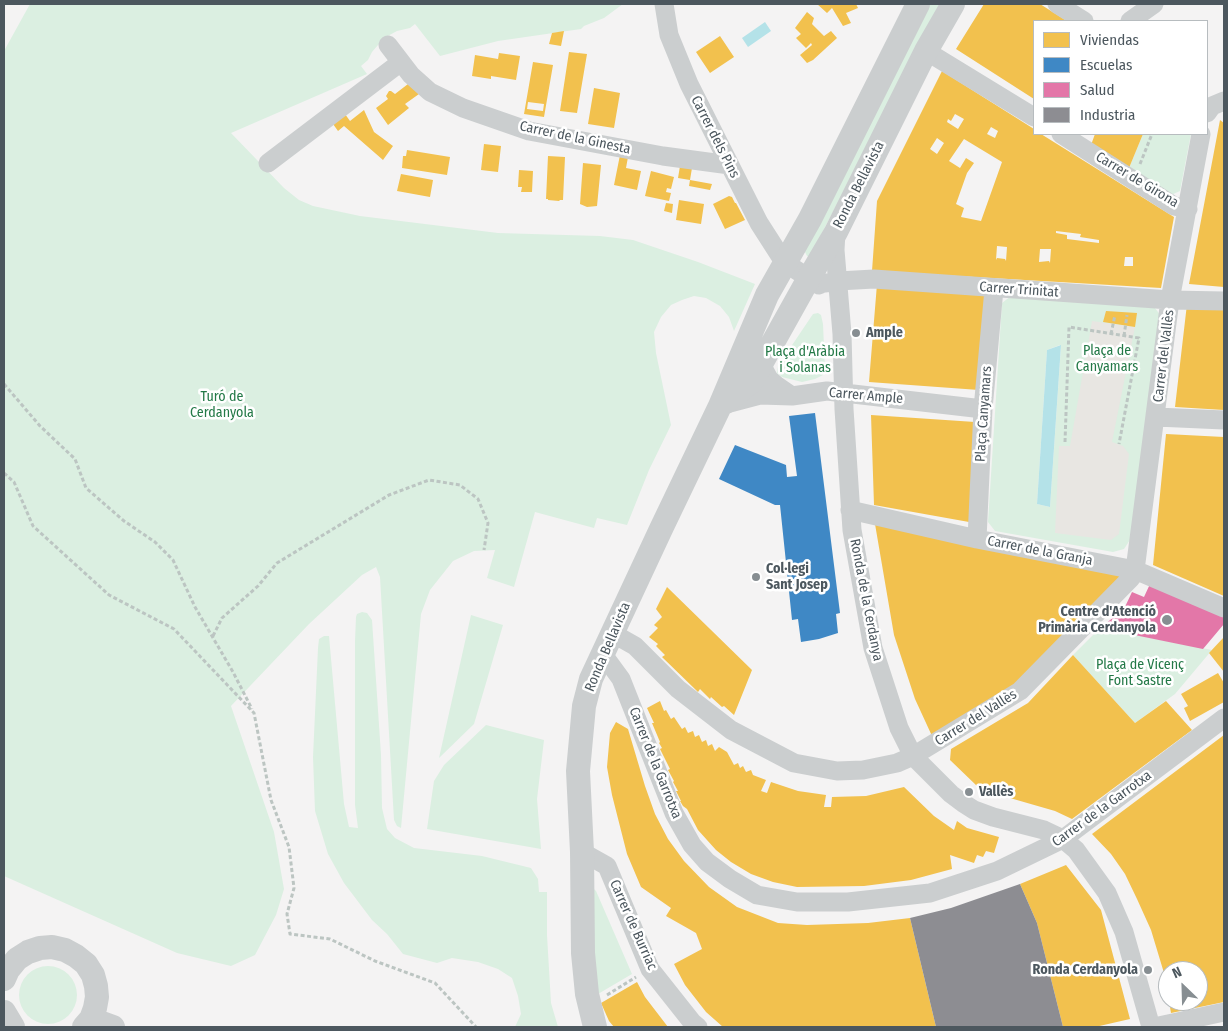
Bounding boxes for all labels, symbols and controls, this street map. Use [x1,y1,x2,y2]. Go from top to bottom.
legend [1033,20,1208,135]
text: Viviendas [1080,31,1139,49]
text: Escuelas [1080,56,1132,74]
text: Salud [1080,81,1115,99]
street label: Carrer dels Pins [687,93,743,181]
text: Industria [1080,106,1135,124]
street label: Carrer de la Ginesta [518,118,632,158]
street label: Ronda Bellavista [830,139,888,231]
street label: Carrer de Girona [1093,149,1181,211]
street label: Carrer Trinitat [979,279,1059,301]
street label: Carrer del Vallès [1150,309,1178,403]
place label: Ample [866,325,903,341]
marker: Ample [850,327,862,339]
park label: Plaça de Canyamars [1076,343,1138,376]
park label: Plaça d'Aràbia i Solanas [765,344,845,377]
street label: Plaça Canyamars [972,366,996,462]
street label: Carrer Ample [828,384,904,408]
park label: Turó de Cerdanyola [190,389,254,422]
street label: Carrer de la Granja [986,533,1094,569]
street label: Ronda de la Cerdanya [846,537,886,663]
place label: Col·legi Sant Josep [766,561,828,594]
marker: Col·legi Sant Josep [750,571,762,583]
street label: Ronda Bellavista [582,600,634,694]
place label: Centre d'Atenció Primària Cerdanyola [1038,604,1156,636]
marker: Centre d'Atenció Primària Cerdanyola [1160,613,1174,627]
park label: Plaça de Vicenç Font Sastre [1096,657,1184,690]
street label: Carrer del Vallès [932,686,1020,750]
street label: Carrer de la Garrotxa [625,705,685,821]
street label: Carrer de la Garrotxa [1049,767,1155,851]
place label: Vallès [979,784,1013,800]
marker: Vallès [963,786,975,798]
street label: Carrer de Burriac [606,877,660,973]
north arrow [1158,961,1208,1011]
place label: Ronda Cerdanyola [1033,962,1138,978]
text: N [1170,963,1184,982]
marker: Ronda Cerdanyola [1142,964,1154,976]

